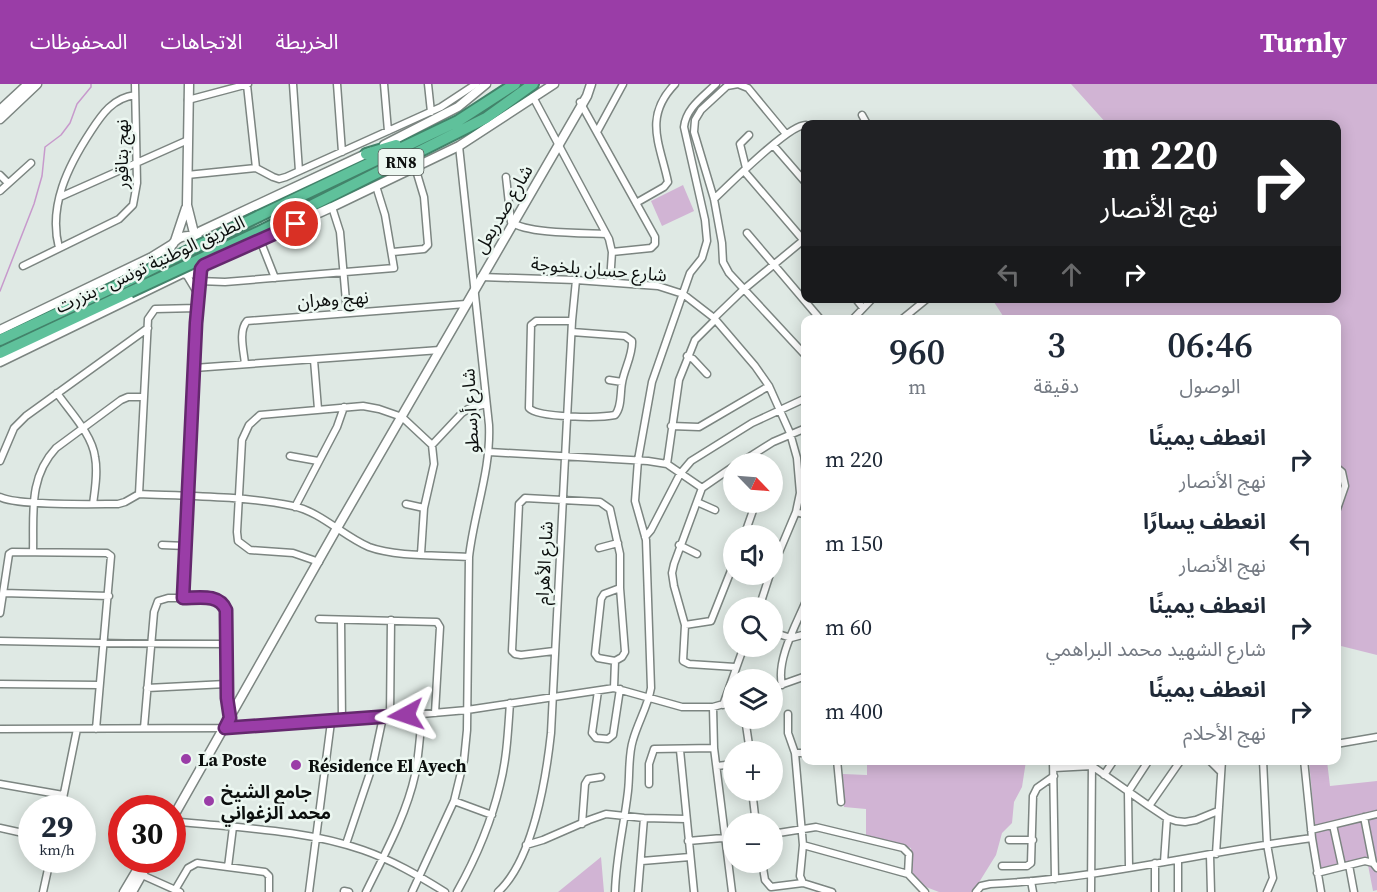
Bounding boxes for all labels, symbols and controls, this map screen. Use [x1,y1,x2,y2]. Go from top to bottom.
text: Turnly [1260,23,1347,61]
text: المحفوظات [30,27,127,56]
text: الاتجاهات [160,27,242,56]
text: الخريطة [275,27,338,56]
street label: نهج بتاقور [109,119,135,190]
text: 220 m [1103,125,1218,183]
icon: right [1239,144,1317,222]
road number: RN8 [378,149,424,175]
street label: شارع صدربعل [468,160,540,259]
text: نهج الأنصار [1100,189,1218,226]
pin [270,198,321,249]
icon: arrive [279,207,312,240]
street label: الطريق الوطنية تونس - بنزرت [51,209,249,319]
street label: شارع حسان بلخوجة [530,251,668,289]
icon: left [992,258,1025,291]
icon: ahead [1055,258,1088,291]
icon: right [1118,258,1151,291]
street label: نهج وهران [296,284,370,315]
text: 3 [1047,320,1066,369]
text: 06:46 [1167,320,1253,369]
text: 960 [889,327,945,376]
street label: شارع أرسطو [455,368,487,454]
text: دقيقة [1033,372,1079,400]
text: الوصول [1180,372,1240,400]
text: m [908,373,926,401]
text: انعطف يمينًا [1149,422,1266,452]
icon: right [1284,443,1317,476]
text: 220 m [825,444,883,474]
north arrow [723,453,783,513]
map controls [723,453,783,873]
text: نهج الأنصار [1179,467,1266,495]
text: انعطف يسارًا [1143,506,1266,536]
street label: شارع الأهرام [529,520,561,606]
button: sound [723,525,783,585]
icon: left [1284,527,1317,560]
text: 150 m [825,528,883,558]
text: نهج الأنصار [1179,551,1266,579]
text: انعطف يمينًا [1149,590,1266,620]
button: search [723,597,783,657]
icon: right [1284,611,1317,644]
text: 60 m [825,612,872,642]
text: شارع الشهيد محمد البراهمي [1046,635,1266,663]
button: layers [723,669,783,729]
text: انعطف يمينًا [1149,674,1266,704]
position arrow [374,683,438,747]
icon: right [1284,695,1317,728]
text: 400 m [825,696,883,726]
text: نهج الأحلام [1183,719,1266,747]
button: + [723,741,783,801]
place label: La Poste [198,747,267,772]
marker: La Poste [179,752,193,766]
place label: Résidence El Ayech [308,753,467,778]
marker: Résidence El Ayech [289,758,303,772]
place label: جامع الشيخ محمد الزغواني [221,779,331,827]
marker: جامع الشيخ محمد الزغواني [202,794,216,808]
speed limit sign: 30 [108,795,186,873]
text: 29 [41,806,73,847]
button: − [723,813,783,873]
text: km/h [39,839,75,860]

